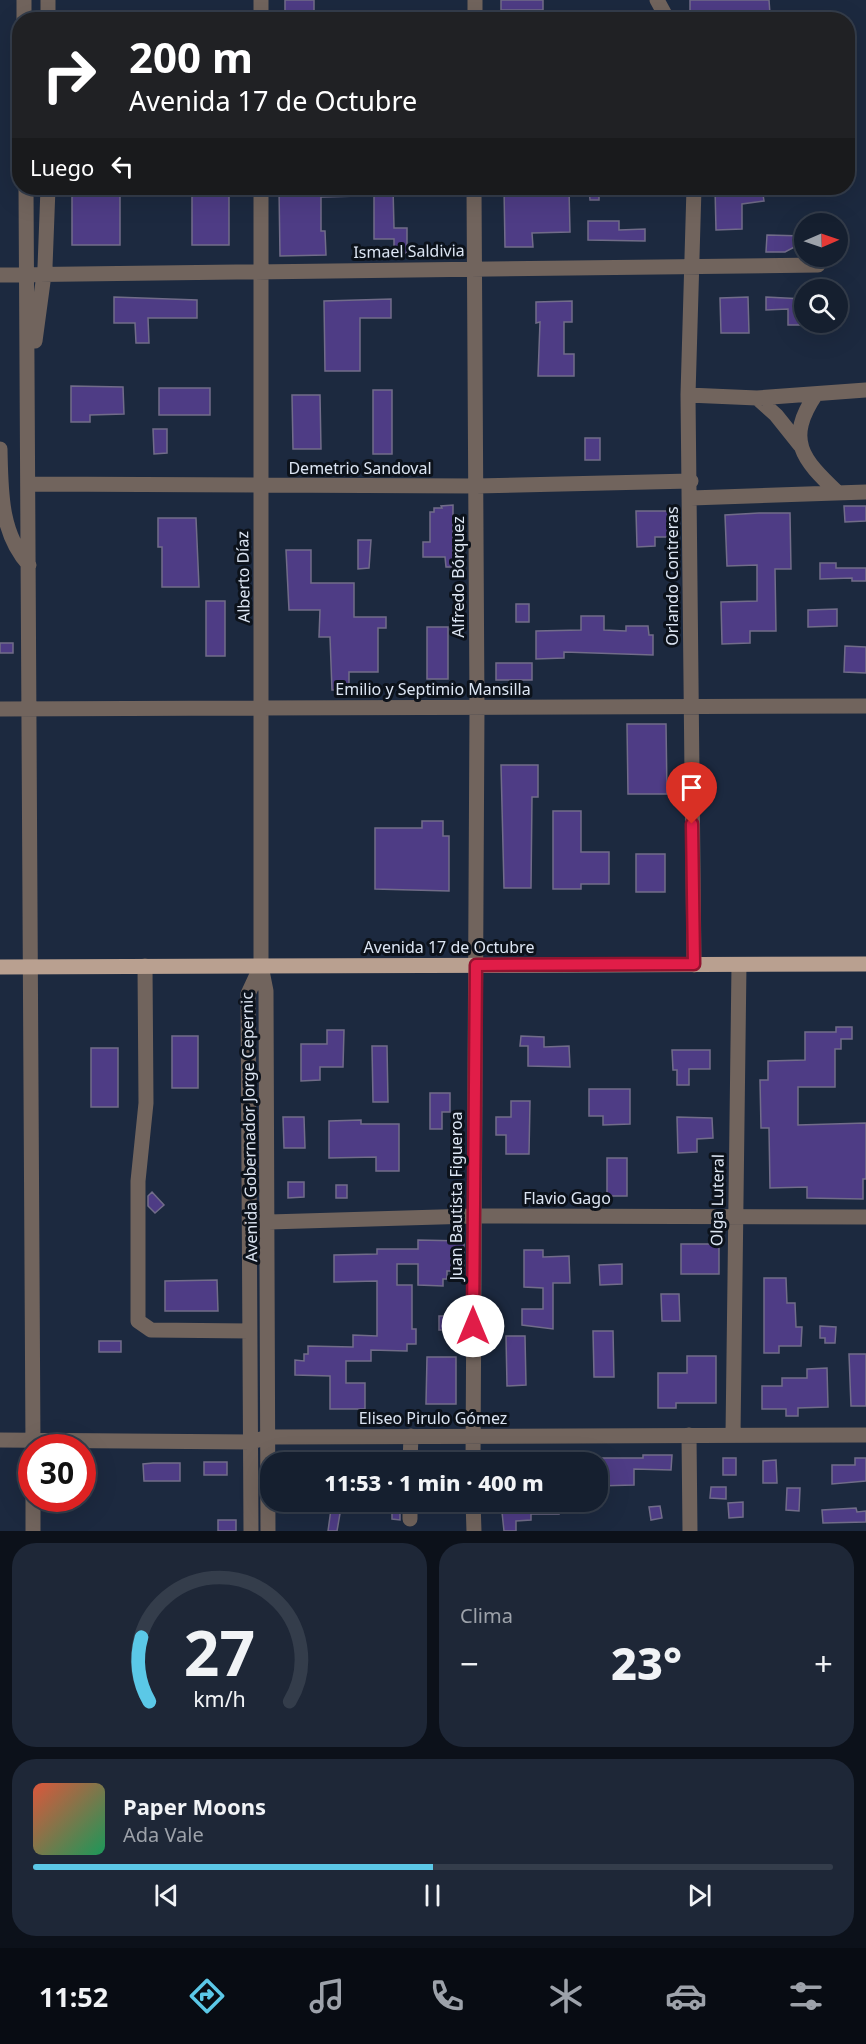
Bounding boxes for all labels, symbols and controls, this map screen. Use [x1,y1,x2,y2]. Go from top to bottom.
text: 200 m [129,28,253,85]
icon: right [30,36,108,114]
text: Avenida 17 de Octubre [129,82,417,119]
icon: left [106,150,139,183]
text: Luego [30,152,94,182]
north arrow [794,213,848,267]
map controls [794,213,848,333]
street label: Ismael Saldivia [353,239,465,263]
button: search [794,279,848,333]
street label: Demetrio Sandoval [288,457,432,479]
street label: Orlando Contreras [661,506,683,646]
street label: Alfredo Bórquez [447,516,469,638]
street label: Alberto Díaz [231,531,255,623]
street label: Emilio y Septimio Mansilla [335,678,531,700]
pin [666,762,717,824]
icon: arrive [675,771,708,804]
street label: Avenida 17 de Octubre [364,936,534,958]
street label: Avenida Gobernador Jorge Cepernic [236,991,262,1262]
street label: Juan Bautista Figueroa [445,1111,467,1283]
street label: Olga Luteral [705,1154,729,1246]
street label: Flavio Gago [523,1187,611,1209]
position arrow [441,1294,505,1358]
street label: Eliseo Pirulo Gómez [359,1407,507,1429]
speed limit sign: 30 [18,1434,96,1512]
text: 11:53 · 1 min · 400 m [324,1467,544,1497]
text: Clima [460,1602,513,1629]
text: 27 [184,1609,255,1694]
text: 23° [611,1632,682,1693]
text: − [460,1641,479,1686]
text: + [814,1641,833,1686]
text: km/h [193,1684,246,1713]
text: Paper Moons [123,1791,266,1821]
text: Ada Vale [123,1821,204,1848]
icon: previous [150,1879,183,1912]
icon: pause [416,1879,449,1912]
icon: next [683,1879,716,1912]
icon: directions [186,1975,228,2017]
icon: music [306,1975,348,2017]
icon: phone [426,1975,468,2017]
icon: climate [545,1975,587,2017]
icon: car [665,1975,707,2017]
icon: filters [785,1975,827,2017]
text: 11:52 [39,1978,108,2015]

